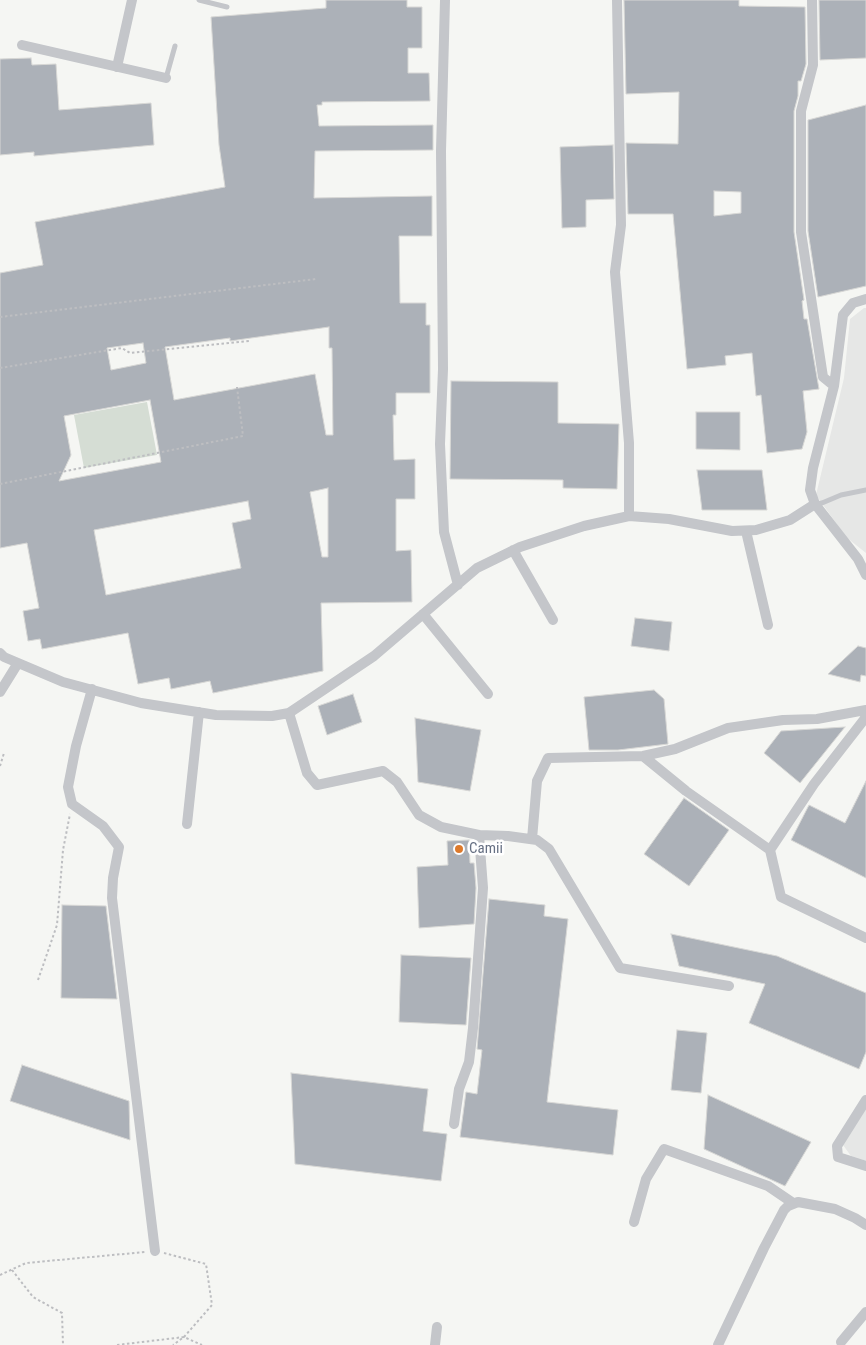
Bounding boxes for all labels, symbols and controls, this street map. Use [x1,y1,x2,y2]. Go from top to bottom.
place label: Camii [469,840,503,858]
marker: Camii [453,843,465,855]

